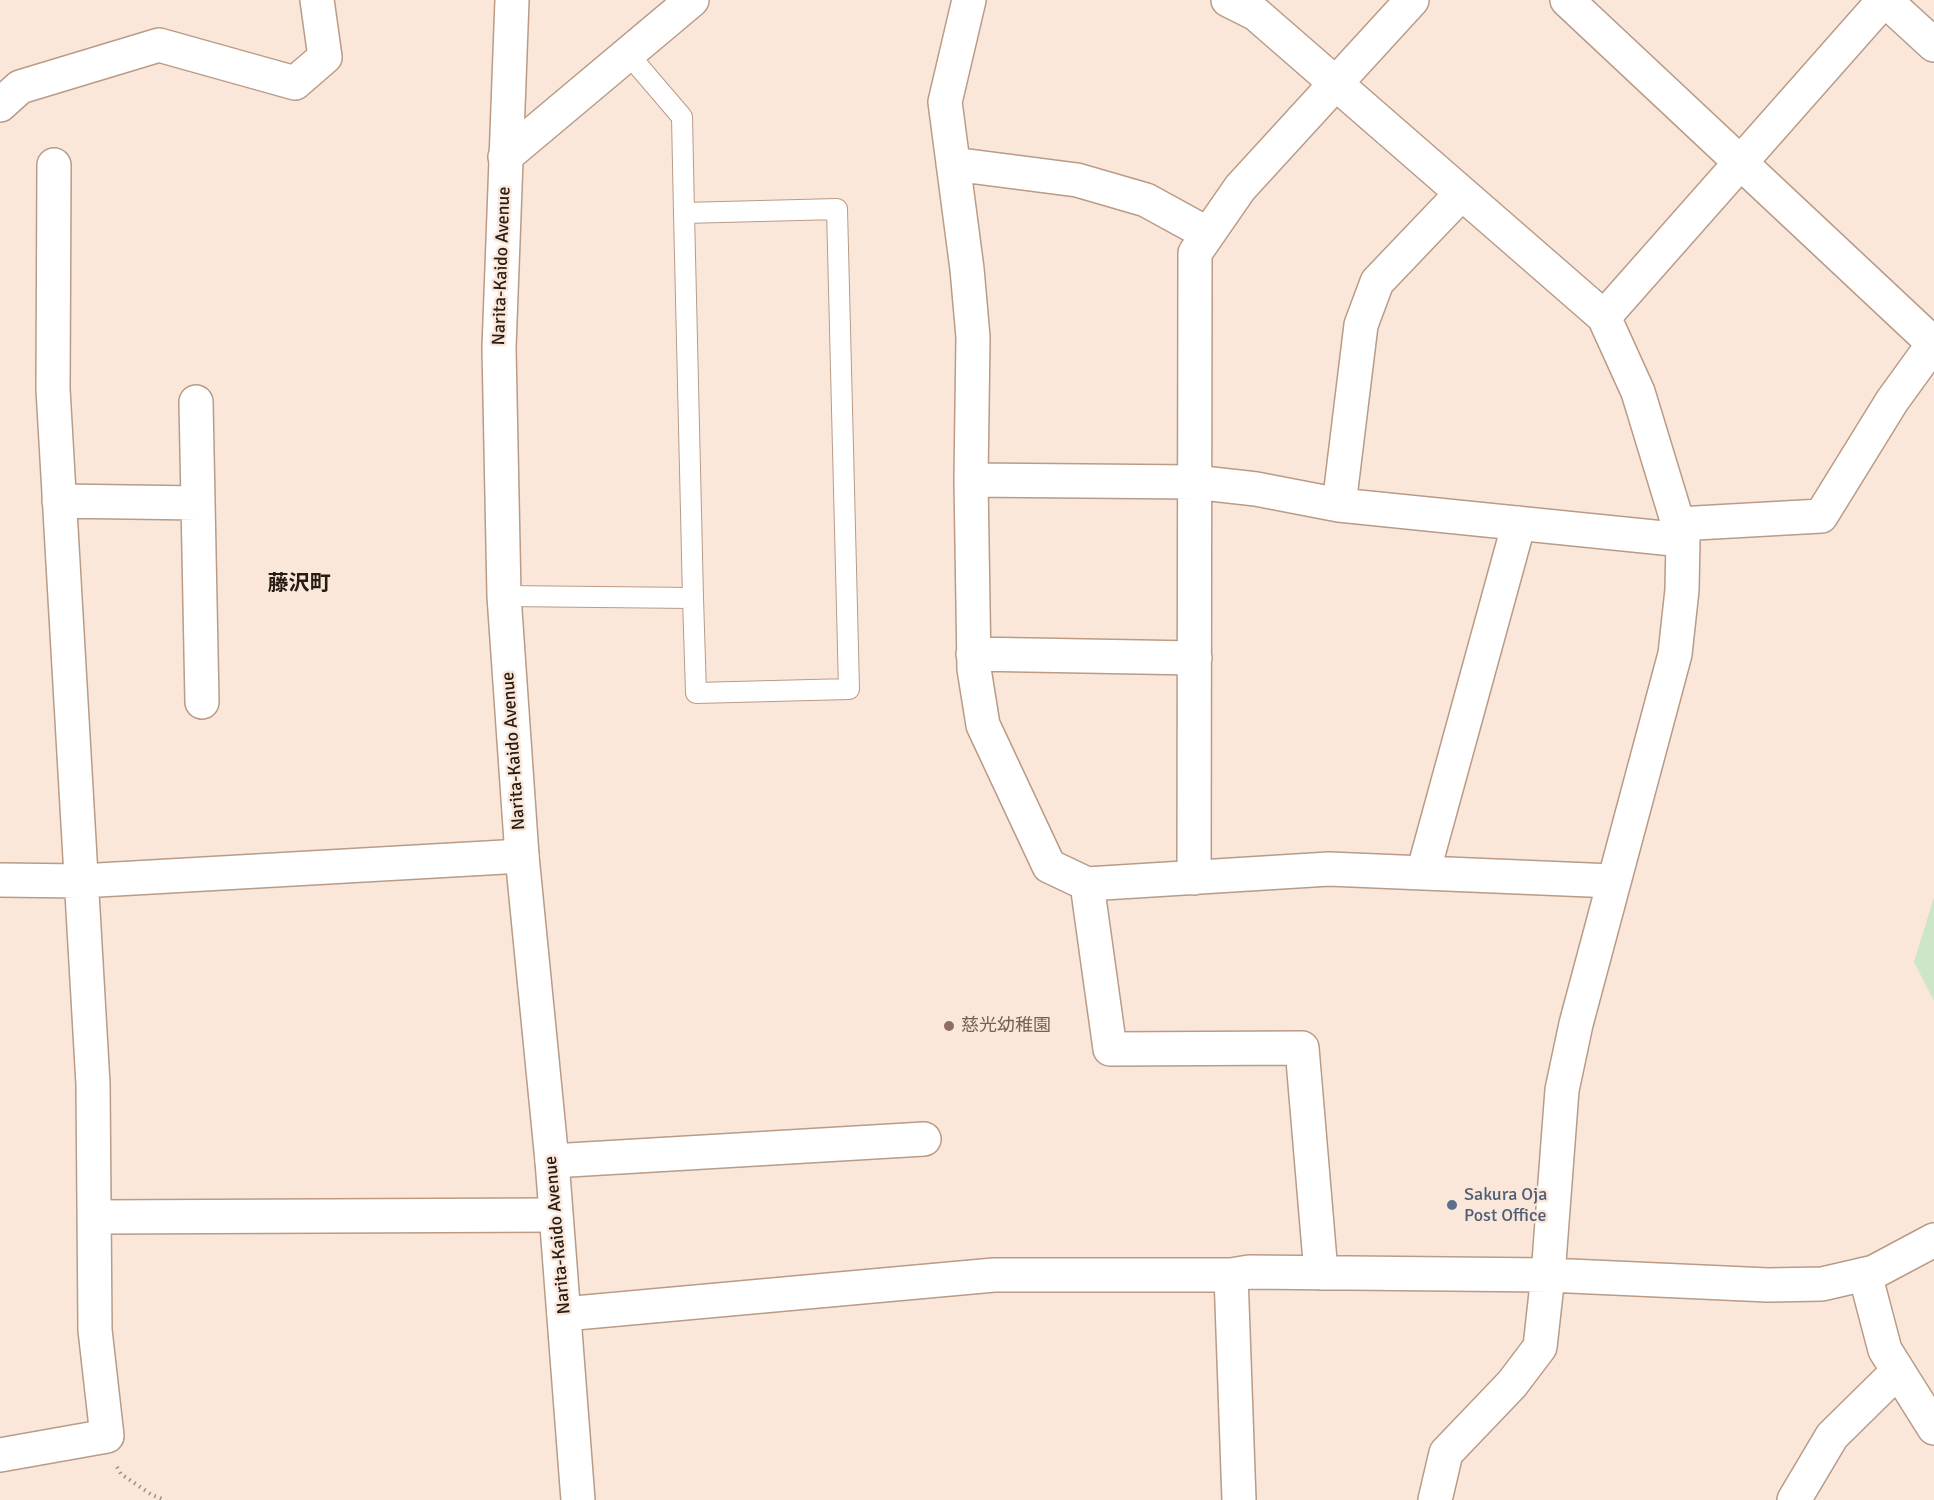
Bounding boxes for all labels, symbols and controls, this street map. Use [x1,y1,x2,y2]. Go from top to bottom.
street label: Narita-Kaido Avenue [488,186,516,346]
district label: 藤沢町 [268,571,330,597]
street label: Narita-Kaido Avenue [498,671,530,831]
place label: 慈光幼稚園 [961,1015,1051,1037]
marker: 慈光幼稚園 [942,1019,956,1033]
street label: Narita-Kaido Avenue [540,1155,576,1315]
place label: Sakura Oja Post Office [1464,1184,1547,1226]
marker: Sakura Oja Post Office [1445,1198,1459,1212]

